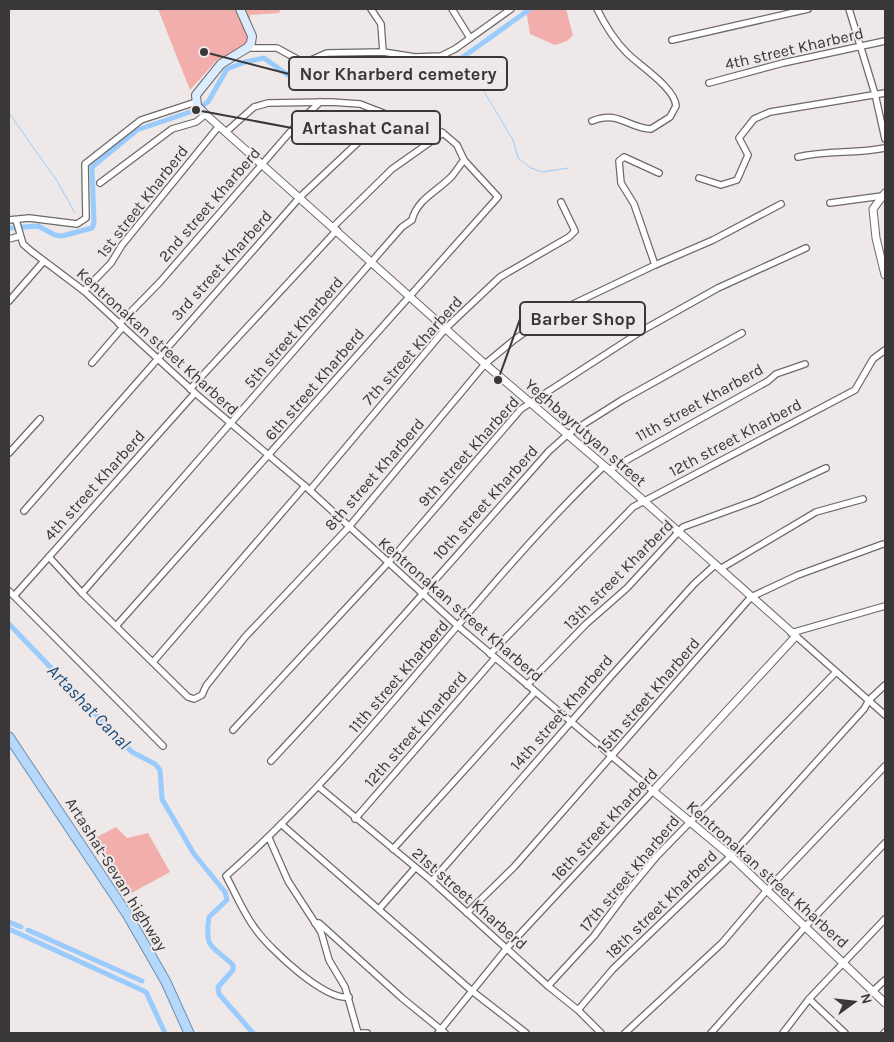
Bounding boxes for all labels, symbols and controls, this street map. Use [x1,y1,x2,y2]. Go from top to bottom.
street label: 4th street Kharberd [723,23,865,74]
callout: Nor Kharberd cemetery [289,57,507,90]
text: Nor Kharberd cemetery [299,63,497,85]
callout: Artashat Canal [292,111,440,144]
text: Artashat Canal [302,117,430,139]
street label: 1st street Kharberd [93,142,192,261]
street label: 2nd street Kharberd [154,143,264,266]
street label: 3rd street Kharberd [167,206,276,324]
street label: Kentronakan street Kharberd [73,264,243,419]
street label: 5th street Kharberd [240,273,347,392]
street label: 7th street Kharberd [358,292,466,409]
callout: Barber Shop [520,302,645,335]
text: Barber Shop [530,308,636,330]
street label: 6th street Kharberd [261,325,368,444]
street label: 11th street Kharberd [632,359,767,446]
street label: Yeghbayrutyan street [521,375,650,490]
street label: 9th street Kharberd [414,392,523,511]
street label: 12th street Kharberd [666,394,805,480]
street label: 8th street Kharberd [320,414,428,534]
street label: 4th street Kharberd [40,426,149,544]
street label: 10th street Kharberd [429,441,542,564]
street label: 13th street Kharberd [559,515,677,633]
street label: Kentronakan street Kharberd [375,533,547,686]
street label: 11th street Kharberd [344,616,453,737]
street label: 15th street Kharberd [593,634,704,757]
street label: 14th street Kharberd [506,651,617,774]
water label: Artashat Canal [43,660,136,755]
street label: 12th street Kharberd [360,667,471,791]
street label: 16th street Kharberd [547,764,662,885]
street label: Artashat-Sevan highway [62,794,172,955]
street label: Kentronakan street Kharberd [683,797,853,952]
street label: 17th street Kharberd [575,811,683,935]
street label: 21st street Kharberd [408,843,531,953]
street label: 18th street Kharberd [602,846,721,963]
north arrow [829,977,879,1027]
text: N [857,992,876,1006]

